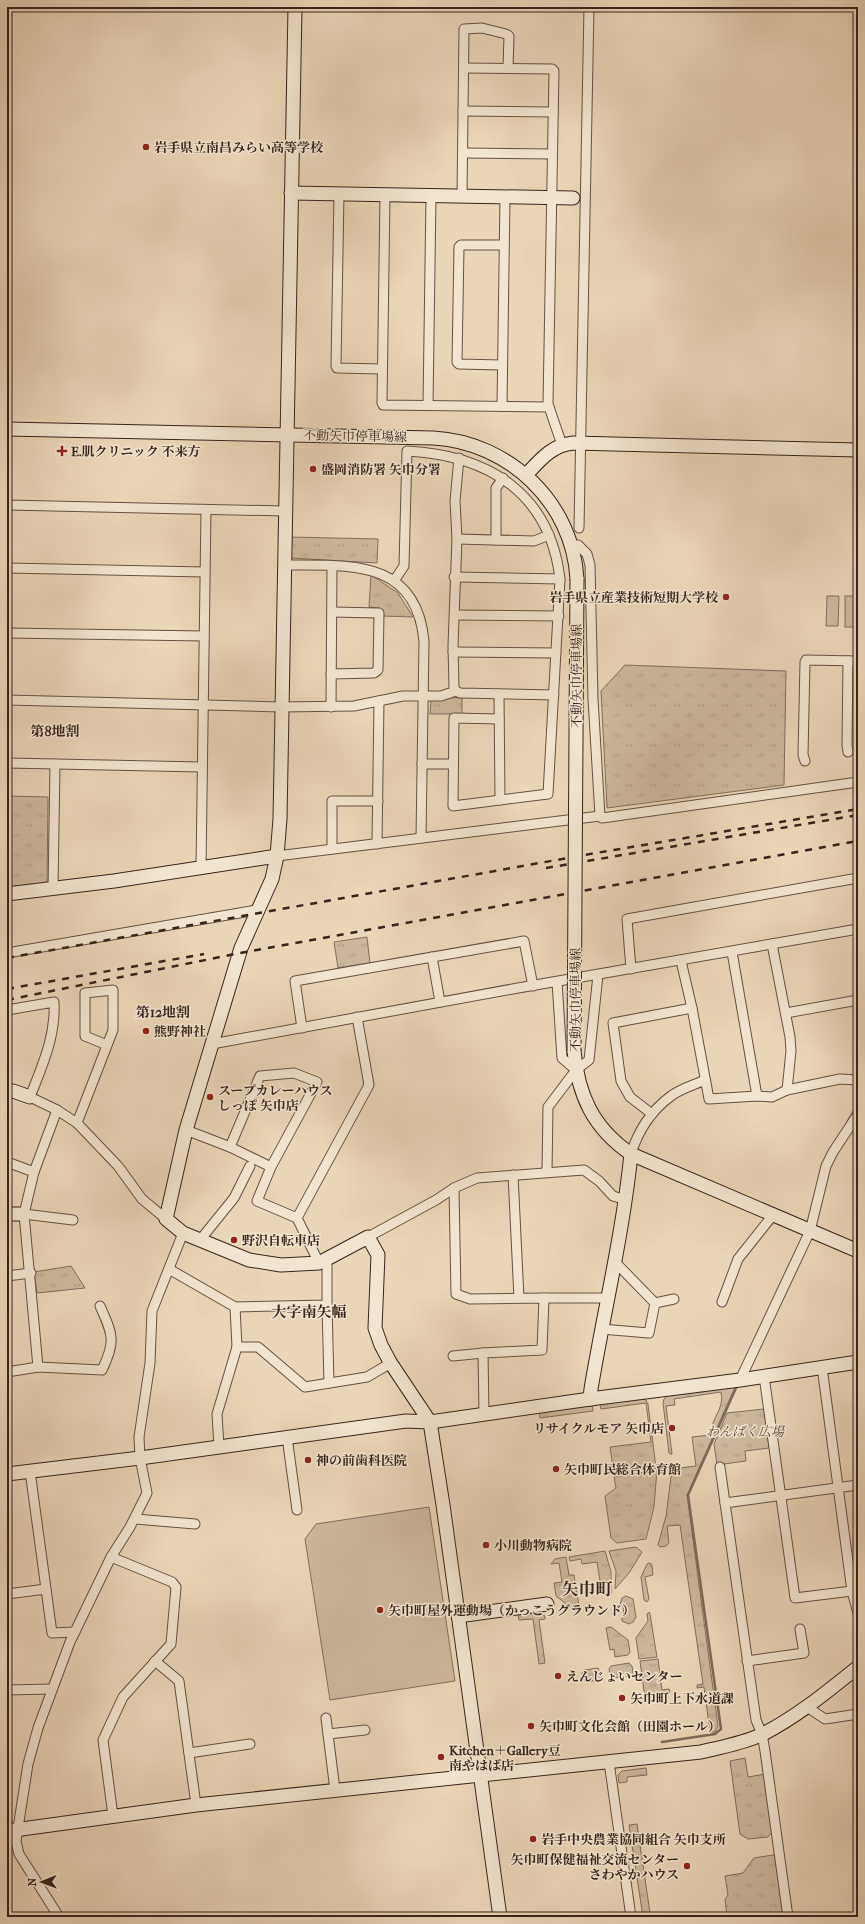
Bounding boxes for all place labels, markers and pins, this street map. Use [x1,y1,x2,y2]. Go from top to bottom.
place label: 岩手県立南昌みらい高等学校 [154,140,324,155]
marker: 岩手県立南昌みらい高等学校 [141,142,151,152]
place label: E.肌クリニック 不来方 [71,444,200,459]
marker: E.肌クリニック 不来方 [56,445,68,457]
place label: 盛岡消防署 矢巾分署 [321,462,441,477]
marker: 盛岡消防署 矢巾分署 [308,464,318,474]
place label: 岩手県立産業技術短期大学校 [549,590,719,605]
marker: 岩手県立産業技術短期大学校 [721,592,731,602]
place label: 熊野神社 [154,1024,206,1039]
marker: 熊野神社 [141,1026,151,1036]
place label: スープカレーハウス しっぽ 矢巾店 [218,1083,333,1113]
marker: スープカレーハウス しっぽ 矢巾店 [205,1092,215,1102]
place label: 野沢自転車店 [242,1233,320,1248]
marker: 野沢自転車店 [229,1235,239,1245]
place label: リサイクルモア 矢巾店 [533,1421,664,1436]
marker: リサイクルモア 矢巾店 [667,1423,677,1433]
place label: 神の前歯科医院 [316,1453,407,1468]
marker: 神の前歯科医院 [303,1455,313,1465]
place label: 矢巾町民総合体育館 [564,1462,681,1477]
marker: 矢巾町民総合体育館 [551,1464,561,1474]
place label: 小川動物病院 [494,1538,572,1553]
marker: 小川動物病院 [481,1540,491,1550]
place label: 矢巾町屋外運動場（かっこうグラウンド） [388,1603,635,1618]
marker: 矢巾町屋外運動場（かっこうグラウンド） [375,1605,385,1615]
place label: えんじょいセンター [566,1669,682,1684]
marker: えんじょいセンター [553,1671,563,1681]
place label: 矢巾町上下水道課 [630,1691,734,1706]
marker: 矢巾町上下水道課 [617,1693,627,1703]
place label: 矢巾町文化会館（田園ホール） [539,1719,721,1734]
marker: 矢巾町文化会館（田園ホール） [526,1721,536,1731]
place label: Kitchen＋Gallery豆 南やはば店 [449,1743,561,1773]
marker: Kitchen＋Gallery豆 南やはば店 [436,1752,446,1762]
place label: 岩手中央農業協同組合 矢巾支所 [541,1832,726,1847]
marker: 岩手中央農業協同組合 矢巾支所 [528,1834,538,1844]
place label: 矢巾町保健福祉交流センター さわやかハウス [511,1852,679,1882]
marker: 矢巾町保健福祉交流センター さわやかハウス [682,1861,692,1871]

